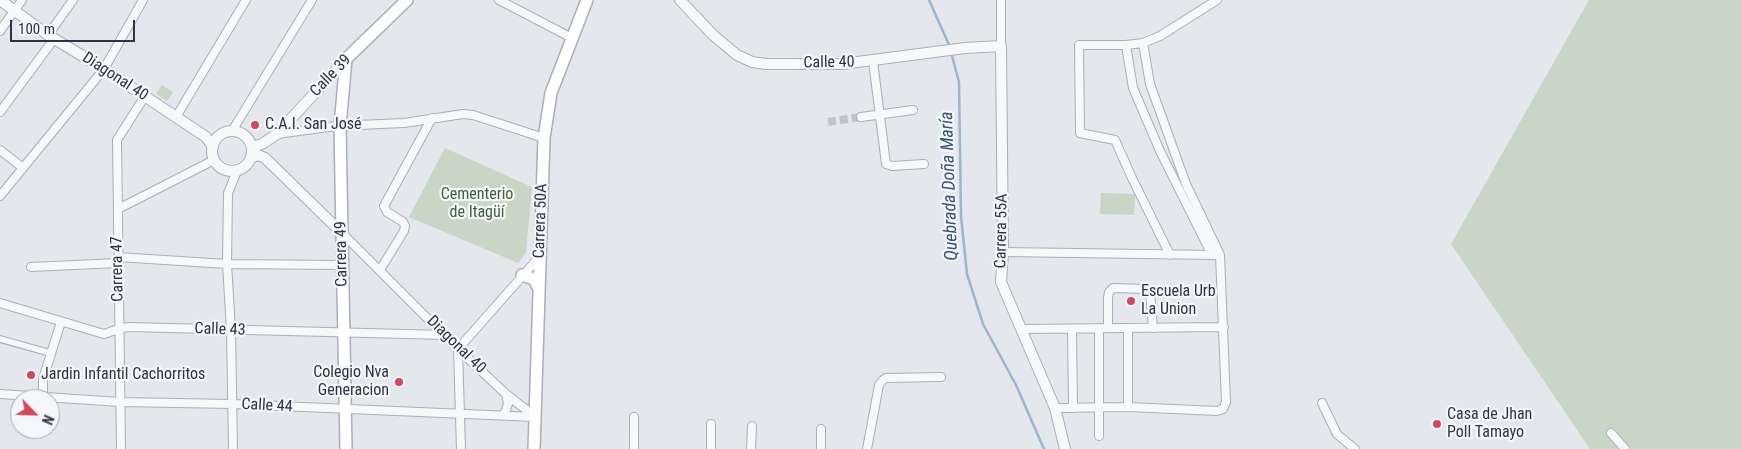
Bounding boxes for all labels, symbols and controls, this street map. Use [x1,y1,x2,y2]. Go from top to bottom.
scale bar [12,10,138,42]
text: 100 m [18,20,55,38]
street label: Diagonal 40 [78,49,152,105]
street label: Calle 39 [306,51,356,101]
street label: Calle 40 [803,53,855,73]
water label: Quebrada Doña María [937,111,963,261]
place label: C.A.I. San José [265,115,362,135]
marker: C.A.I. San José [249,119,261,131]
street label: Carrera 50A [530,183,552,259]
park label: Cementerio de Itagüí [441,185,513,223]
street label: Carrera 55A [992,193,1012,269]
street label: Carrera 49 [332,221,352,287]
street label: Carrera 47 [108,236,128,302]
place label: Escuela Urb La Union [1141,282,1216,320]
marker: Escuela Urb La Union [1125,295,1137,307]
street label: Diagonal 40 [422,312,490,378]
street label: Calle 43 [194,320,246,340]
place label: Colegio Nva Generacion [313,363,389,401]
place label: Jardin Infantil Cachorritos [41,365,205,385]
marker: Jardin Infantil Cachorritos [25,369,37,381]
marker: Colegio Nva Generacion [393,376,405,388]
north arrow [10,389,60,439]
street label: Calle 44 [241,395,293,417]
place label: Casa de Jhan Poll Tamayo [1447,405,1532,443]
text: N [39,413,57,427]
marker: Casa de Jhan Poll Tamayo [1431,418,1443,430]

